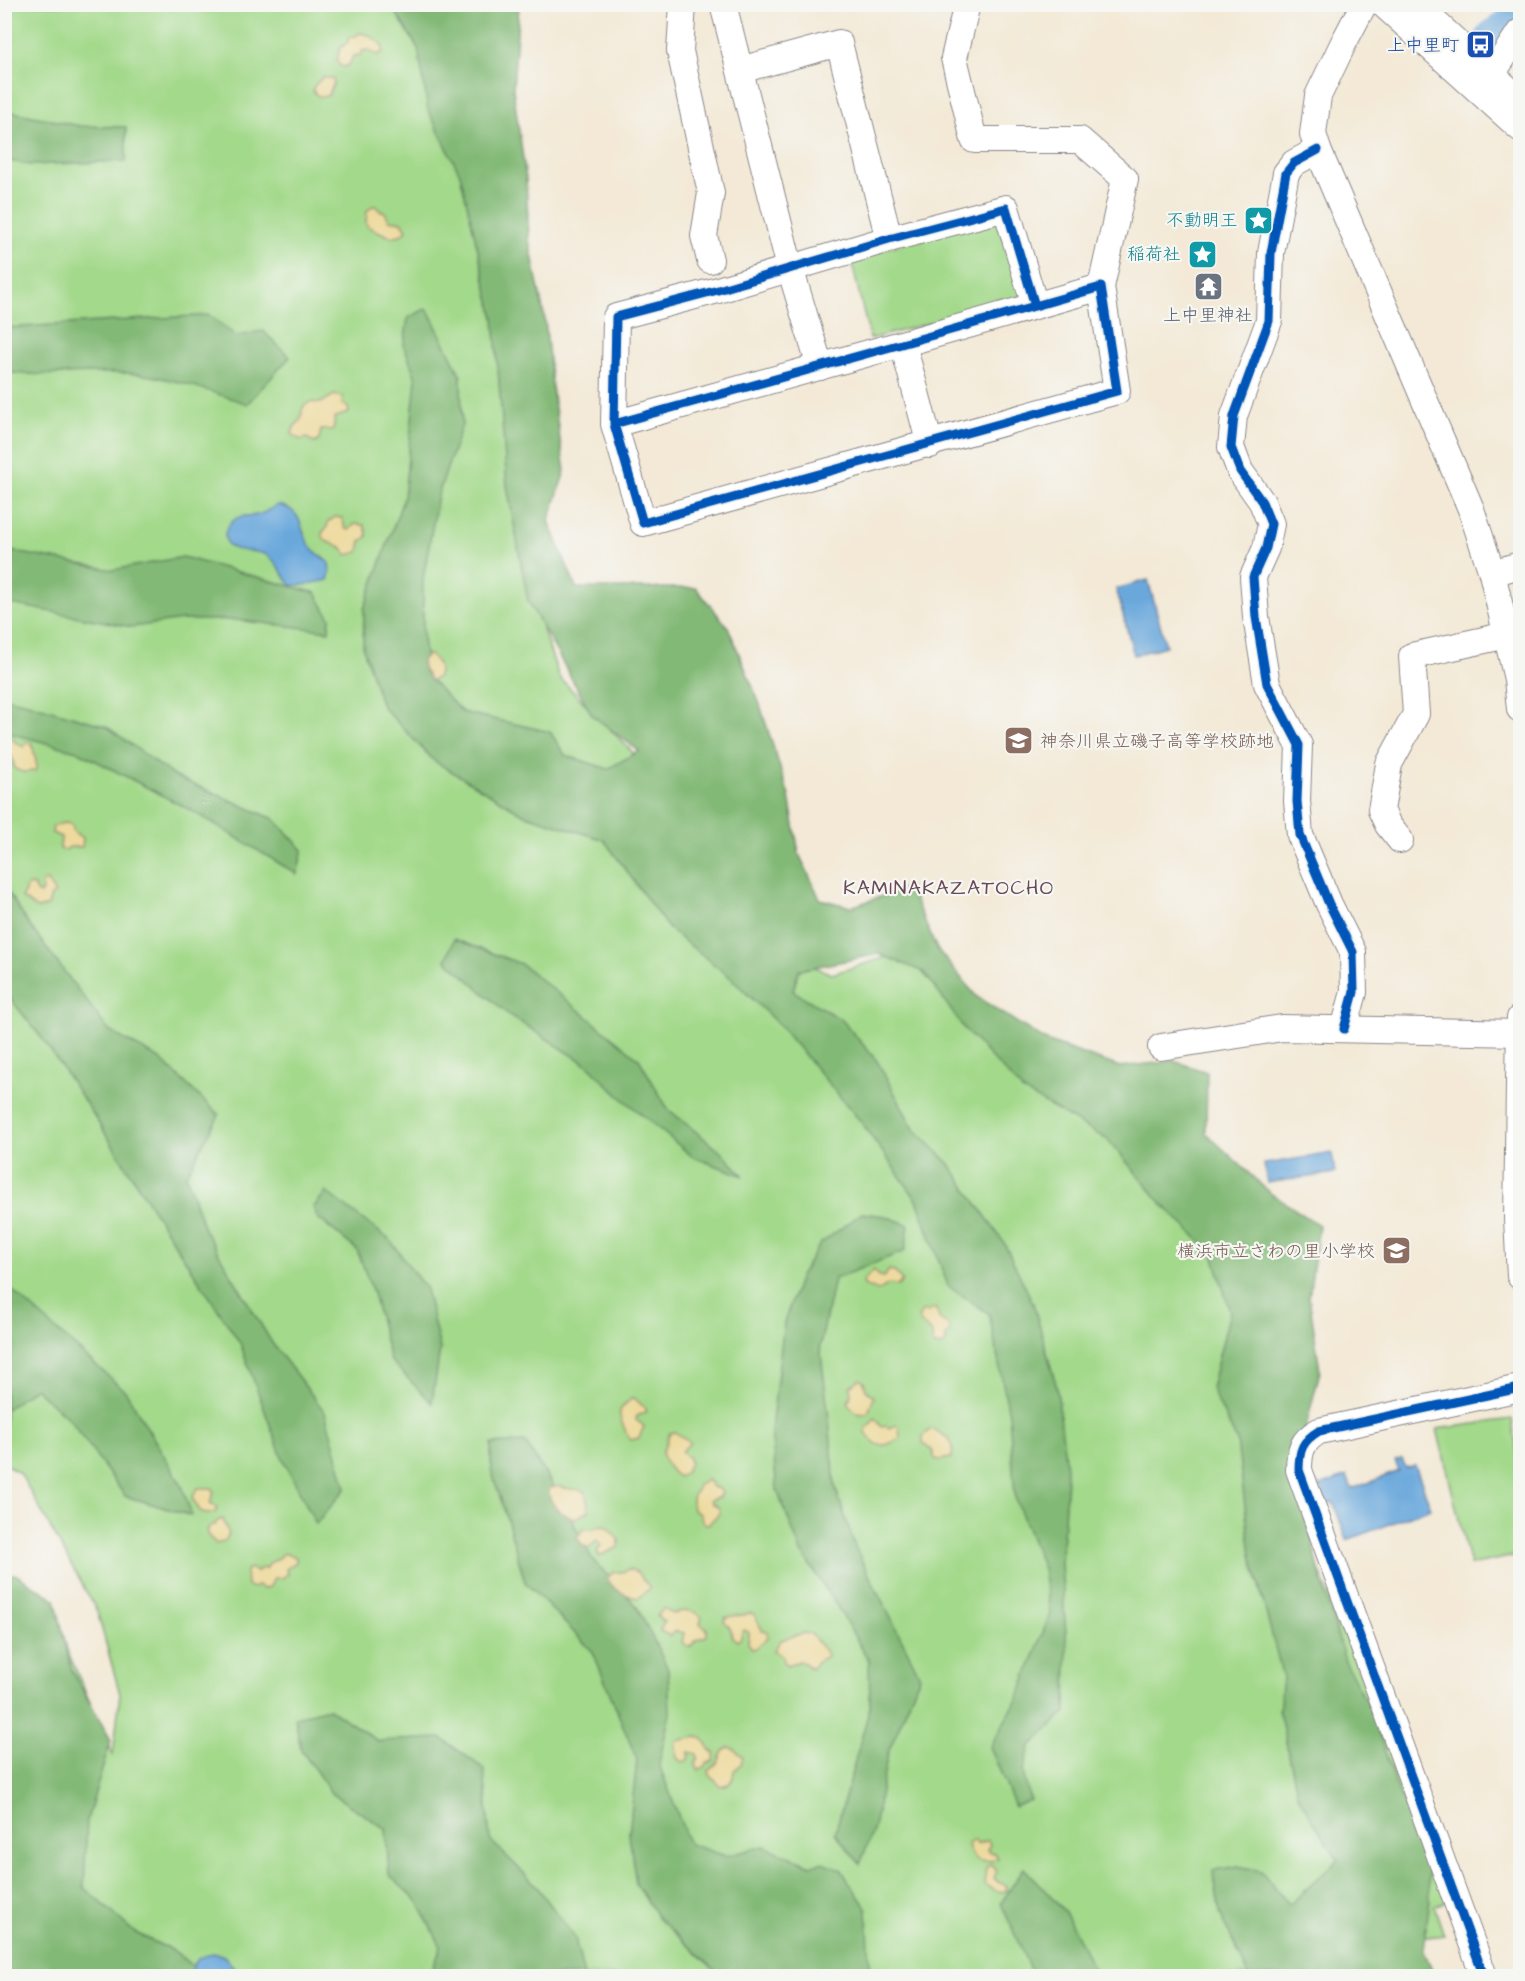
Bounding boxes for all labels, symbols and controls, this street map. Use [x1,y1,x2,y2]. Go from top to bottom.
bus stop icon: 上中里町 [1464,29,1496,61]
place label: 上中里町 [1387,33,1459,58]
place icon: 不動明王 [1243,204,1275,236]
place label: 不動明王 [1166,208,1238,233]
place icon: 稲荷社 [1186,238,1218,270]
place label: 稲荷社 [1127,242,1181,267]
temple icon: 上中里神社 [1192,270,1224,302]
place label: 上中里神社 [1163,303,1253,328]
school or university icon: 神奈川県立磯子高等学校跡地 [1003,725,1035,757]
place label: 神奈川県立磯子高等学校跡地 [1040,729,1274,754]
district label: KAMINAKAZATOCHO [843,874,1055,902]
school or university icon: 横浜市立さわの里小学校 [1380,1235,1412,1267]
place label: 横浜市立さわの里小学校 [1177,1239,1375,1264]

